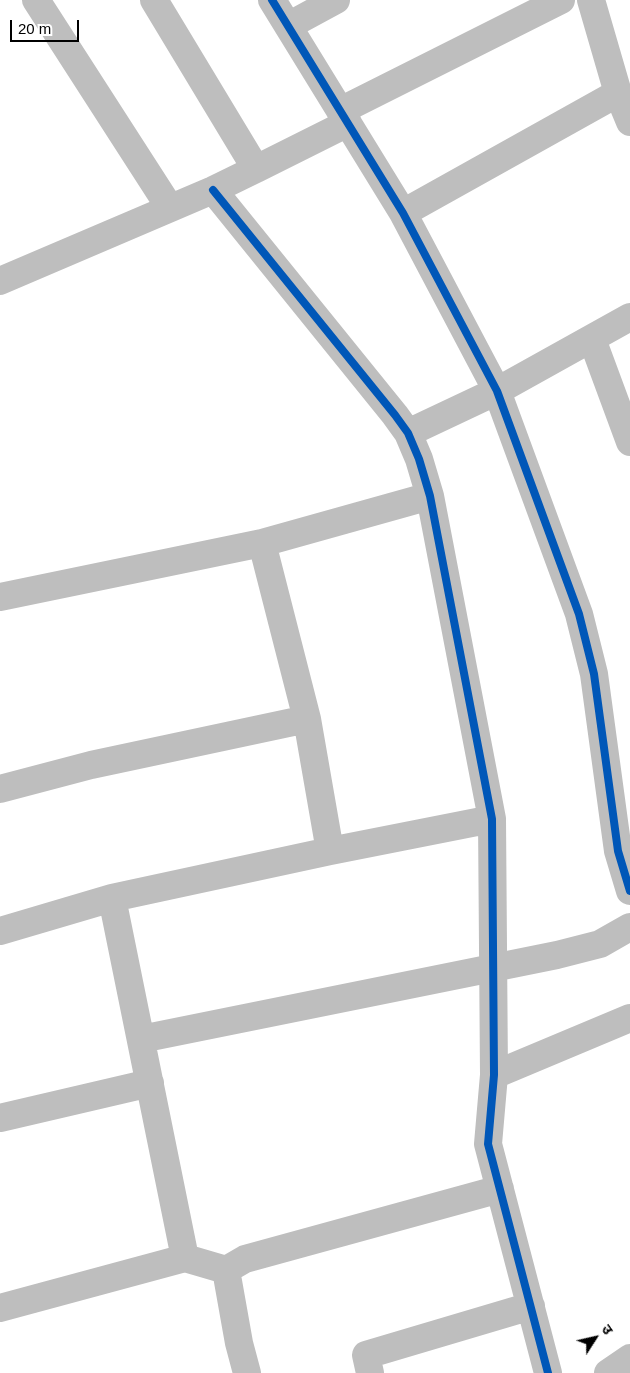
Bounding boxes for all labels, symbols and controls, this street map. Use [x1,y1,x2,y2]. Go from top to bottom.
scale bar [12,10,81,42]
text: 20 m [18,20,51,37]
north arrow [570,1313,620,1363]
text: उ [598,1321,616,1337]

